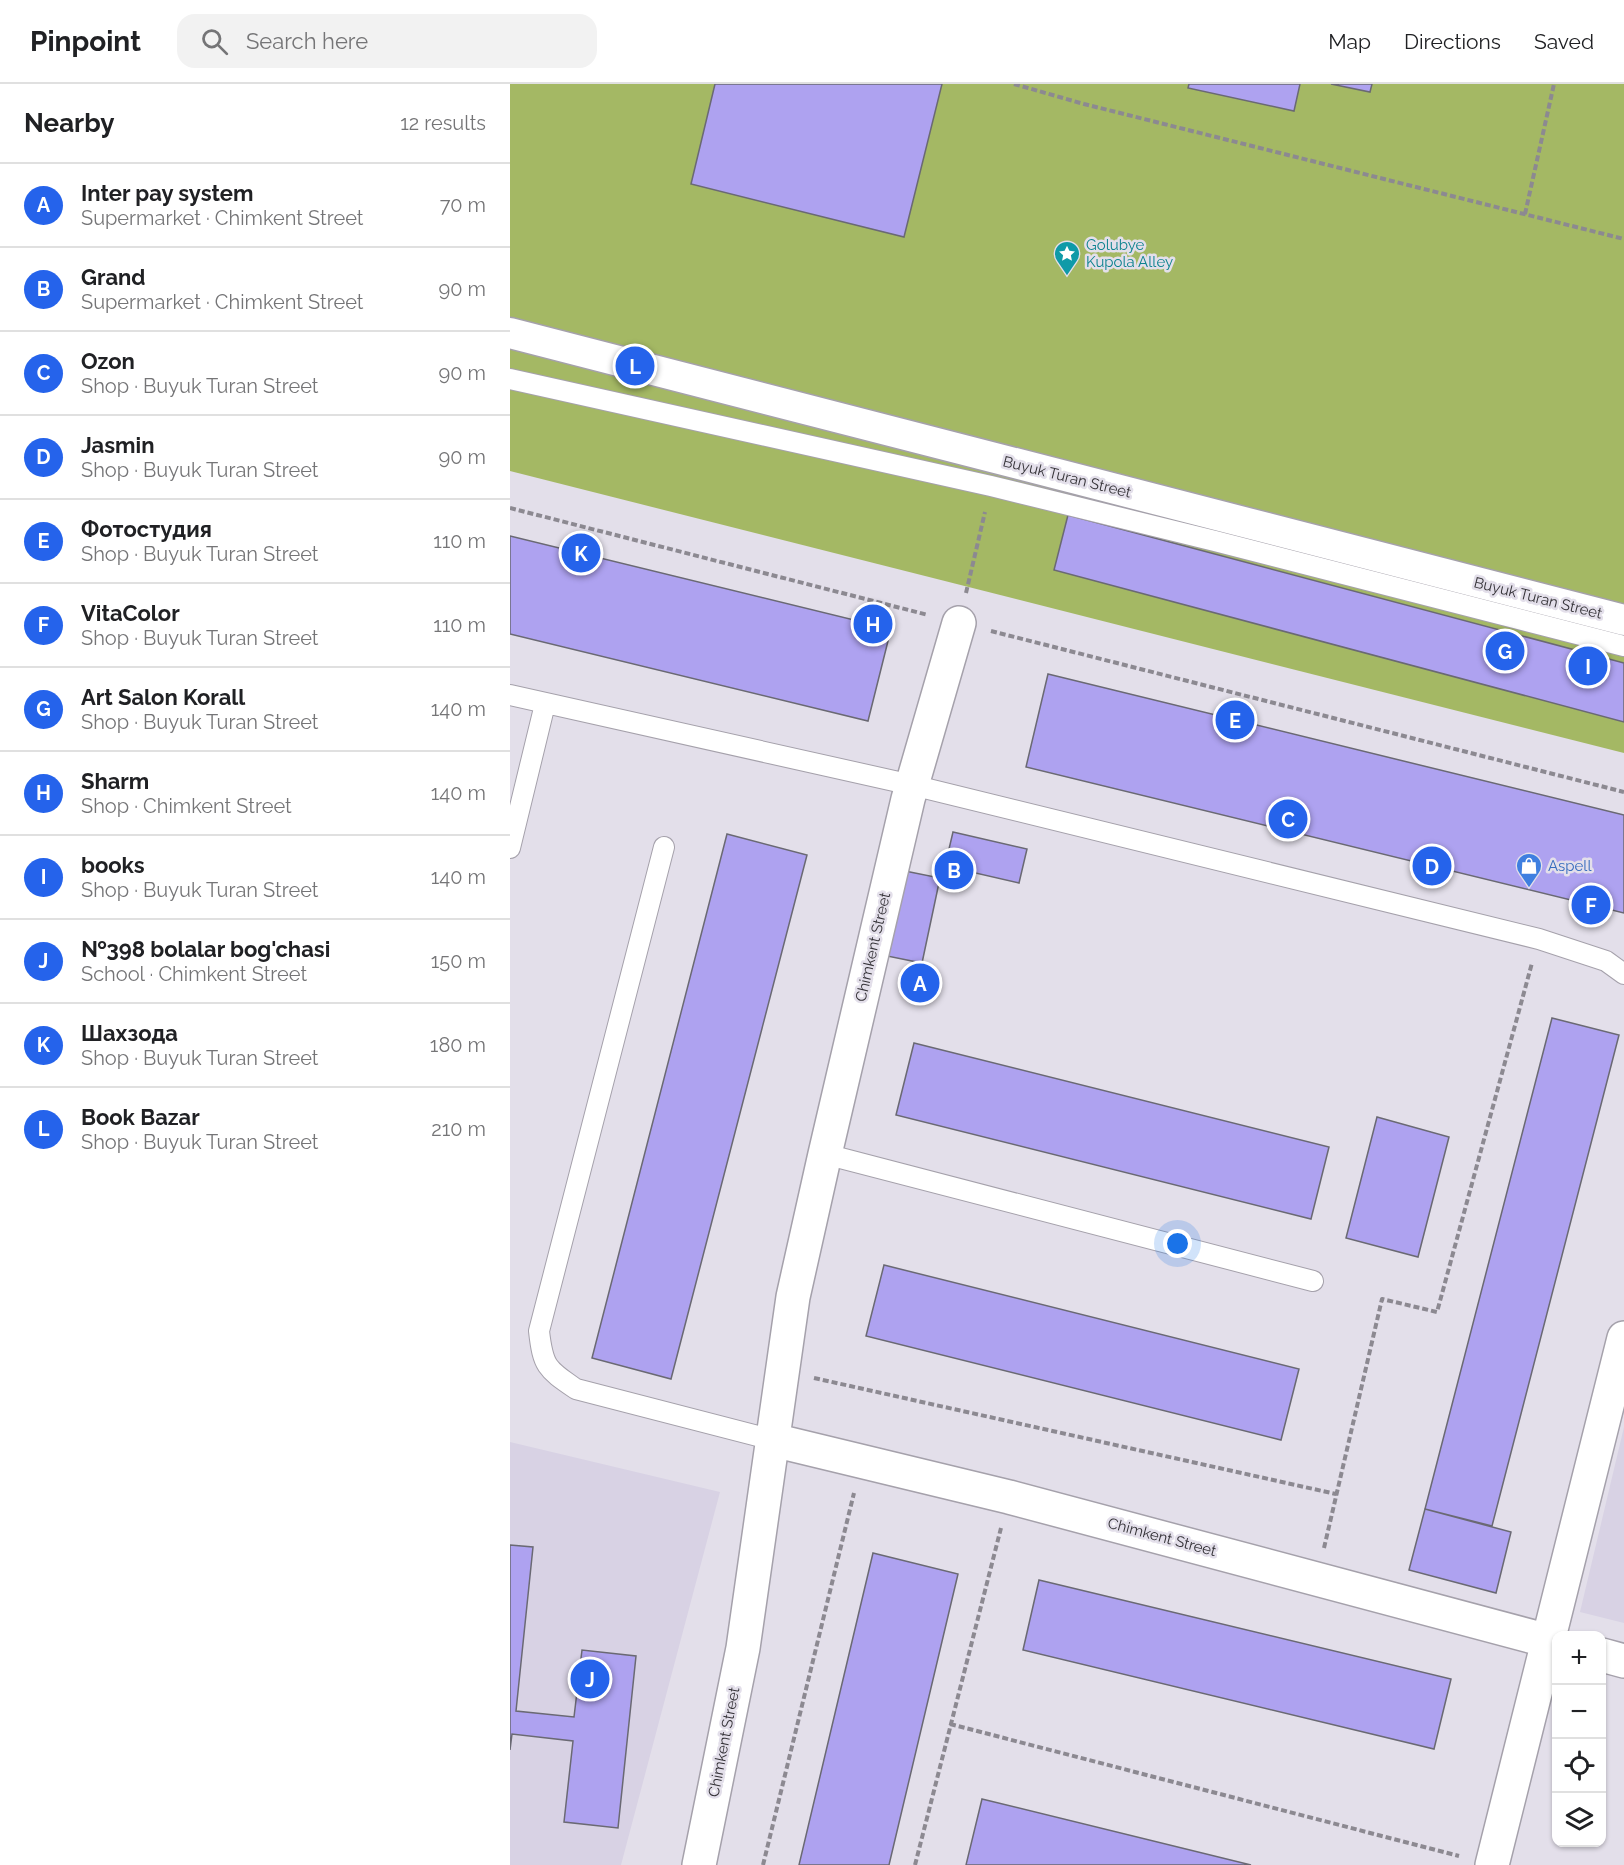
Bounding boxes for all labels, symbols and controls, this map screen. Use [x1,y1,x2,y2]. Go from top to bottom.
search box [177,14,597,68]
text: Pinpoint [30,25,141,58]
icon: search [198,25,231,58]
text: Search here [246,28,368,54]
text: Map [1328,29,1371,54]
text: Directions [1404,29,1501,54]
text: Saved [1534,29,1594,54]
text: Nearby [24,108,114,138]
text: 12 results [400,111,486,135]
text: Inter pay system [81,180,253,206]
text: A [37,193,50,217]
text: 70 m [440,193,486,217]
text: Supermarket · Chimkent Street [81,206,364,230]
place label: Golubye Kupola Alley [1086,236,1173,271]
place icon: Golubye Kupola Alley [1052,239,1082,277]
text: Grand [81,264,146,290]
text: B [37,277,50,301]
text: 90 m [439,277,486,301]
text: Supermarket · Chimkent Street [81,290,364,314]
pin: L [616,344,654,388]
text: Ozon [81,348,135,374]
text: C [37,361,50,385]
text: 90 m [439,361,486,385]
text: Shop · Buyuk Turan Street [81,374,319,398]
text: Jasmin [81,432,154,458]
text: D [36,445,51,469]
text: 90 m [439,445,486,469]
street label: Buyuk Turan Street [1001,452,1133,502]
text: Shop · Buyuk Turan Street [81,458,319,482]
text: Фотостудия [81,516,212,542]
text: E [37,529,50,553]
text: 110 m [433,529,486,553]
pin: K [562,530,600,576]
text: Shop · Buyuk Turan Street [81,542,319,566]
street label: Buyuk Turan Street [1472,573,1604,623]
text: VitaColor [81,600,180,626]
pin: H [854,602,892,646]
text: F [38,613,49,637]
text: 110 m [433,613,486,637]
text: Shop · Buyuk Turan Street [81,626,319,650]
pin: G [1486,628,1524,674]
pin: I [1568,644,1608,688]
text: Art Salon Korall [81,684,245,710]
text: G [36,697,51,721]
text: 140 m [431,697,486,721]
pin: E [1216,698,1254,742]
text: Shop · Buyuk Turan Street [81,710,319,734]
text: Sharm [81,768,149,794]
text: H [36,781,51,805]
text: 140 m [431,781,486,805]
text: Shop · Chimkent Street [81,794,292,818]
pin: C [1268,796,1308,842]
pin: D [1412,844,1452,888]
pin: B [934,848,974,892]
shop icon: Aspell [1514,851,1544,889]
text: books [81,852,145,878]
place label: Aspell [1548,857,1592,875]
text: I [41,865,46,889]
text: 140 m [431,865,486,889]
text: Shop · Buyuk Turan Street [81,878,319,902]
pin: F [1572,882,1610,928]
street label: Chimkent Street [852,891,894,1003]
text: №398 bolalar bog'chasi [81,936,330,962]
text: J [39,949,48,973]
text: 150 m [431,949,486,973]
pin: A [900,960,940,1006]
text: School · Chimkent Street [81,962,307,986]
text: Шахзода [81,1020,178,1046]
text: K [37,1033,50,1057]
text: 180 m [430,1033,486,1057]
text: Shop · Buyuk Turan Street [81,1046,319,1070]
text: Book Bazar [81,1104,200,1130]
text: L [38,1117,49,1141]
text: 210 m [431,1117,486,1141]
text: Shop · Buyuk Turan Street [81,1130,319,1154]
your location [1163,1229,1192,1258]
street label: Chimkent Street [1106,1514,1218,1560]
map controls [1552,1631,1606,1847]
button: + [1552,1631,1606,1685]
pin: J [570,1656,610,1702]
button: − [1552,1685,1606,1739]
street label: Chimkent Street [705,1686,743,1798]
button: locate [1552,1739,1606,1793]
button: layers [1552,1793,1606,1847]

